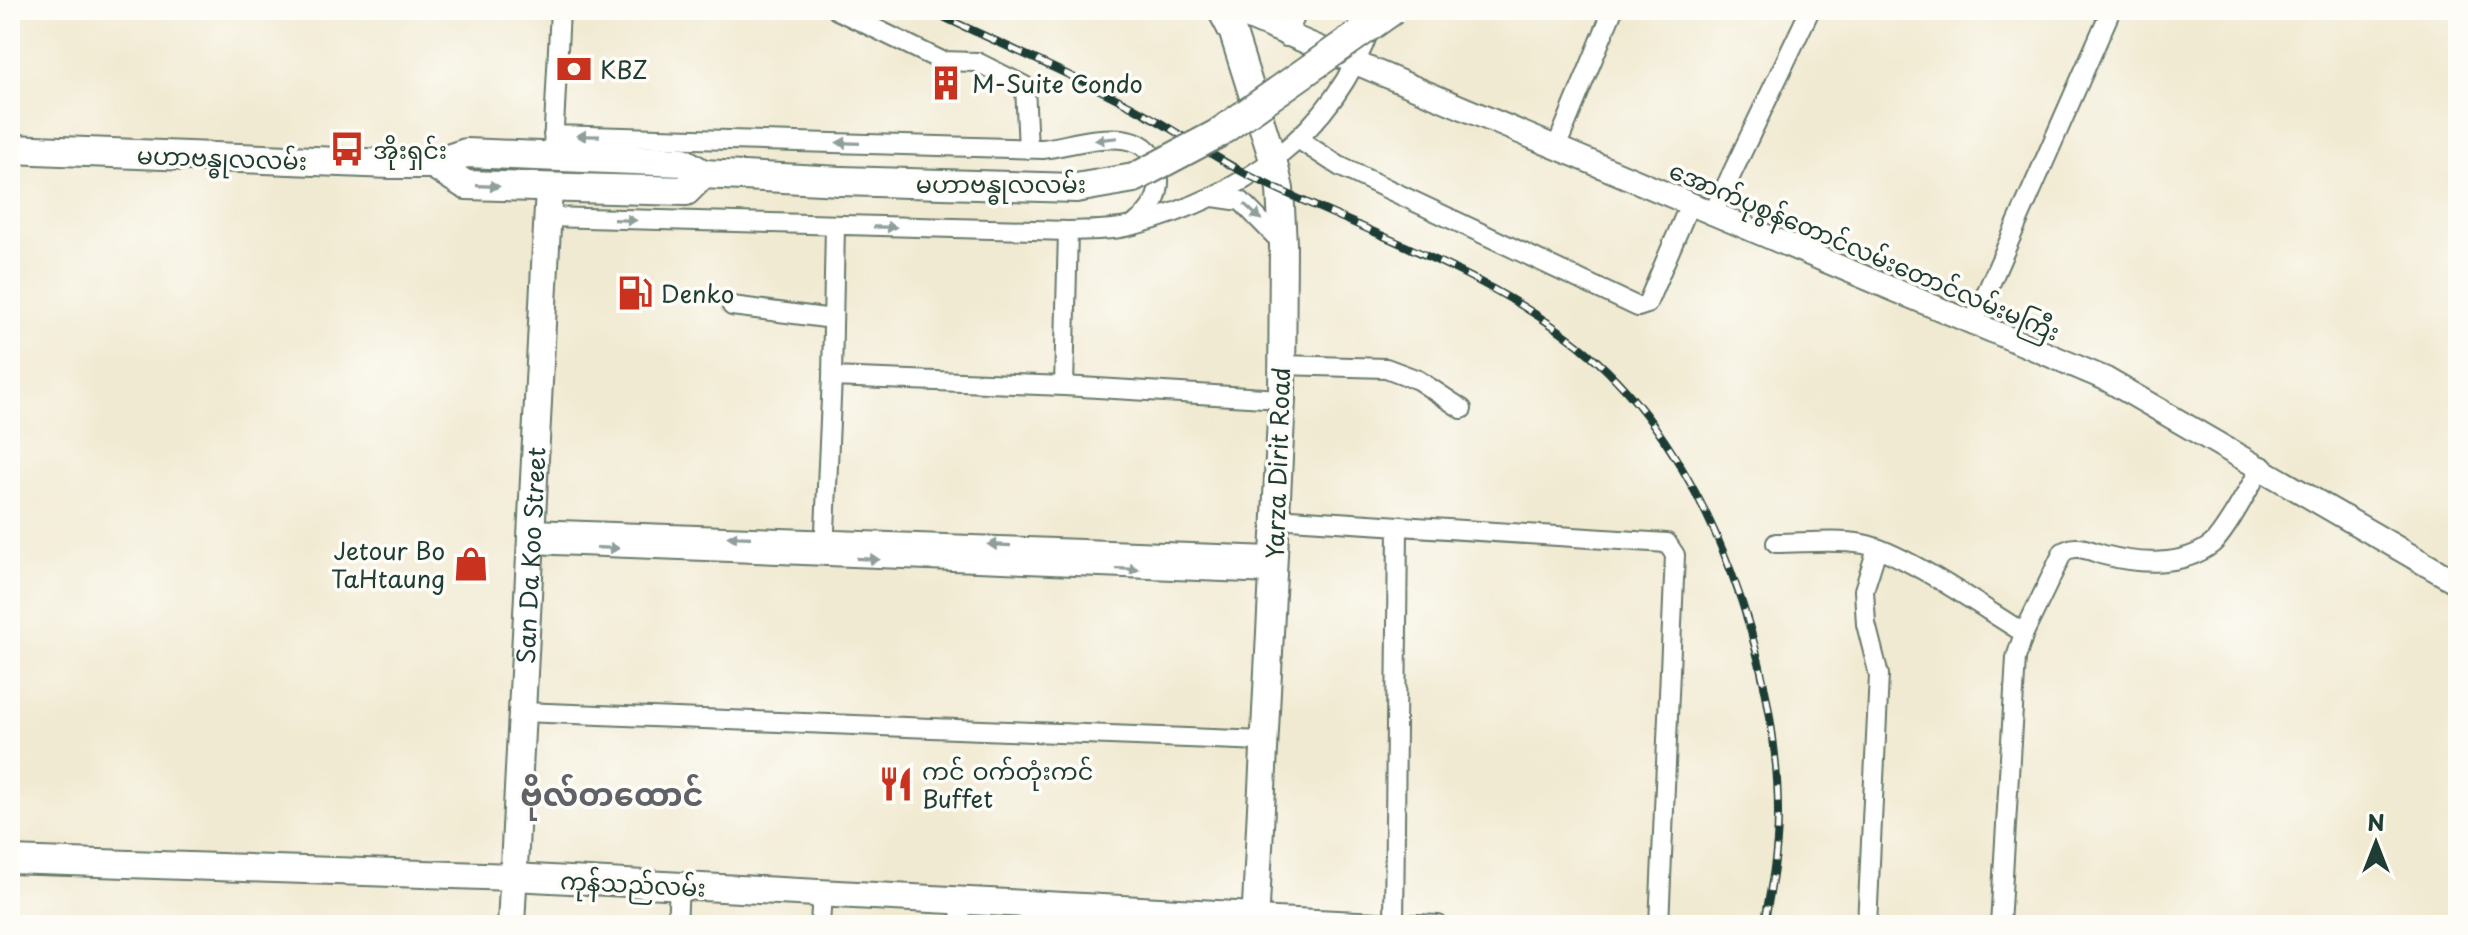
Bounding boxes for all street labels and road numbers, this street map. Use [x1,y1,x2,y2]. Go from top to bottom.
street label: မဟာဗန္ဓုလလမ်း [136,136,308,182]
street label: အောက်ပုစွန်တောင်လမ်းတောင်လမ်းမကြီး [1663,151,2066,352]
street label: မဟာဗန္ဓုလလမ်း [916,165,1086,205]
street label: Yarza Dirit Road [1256,366,1298,560]
street label: San Da Koo Street [506,446,554,665]
street label: ကုန်သည်လမ်း [559,861,707,908]

